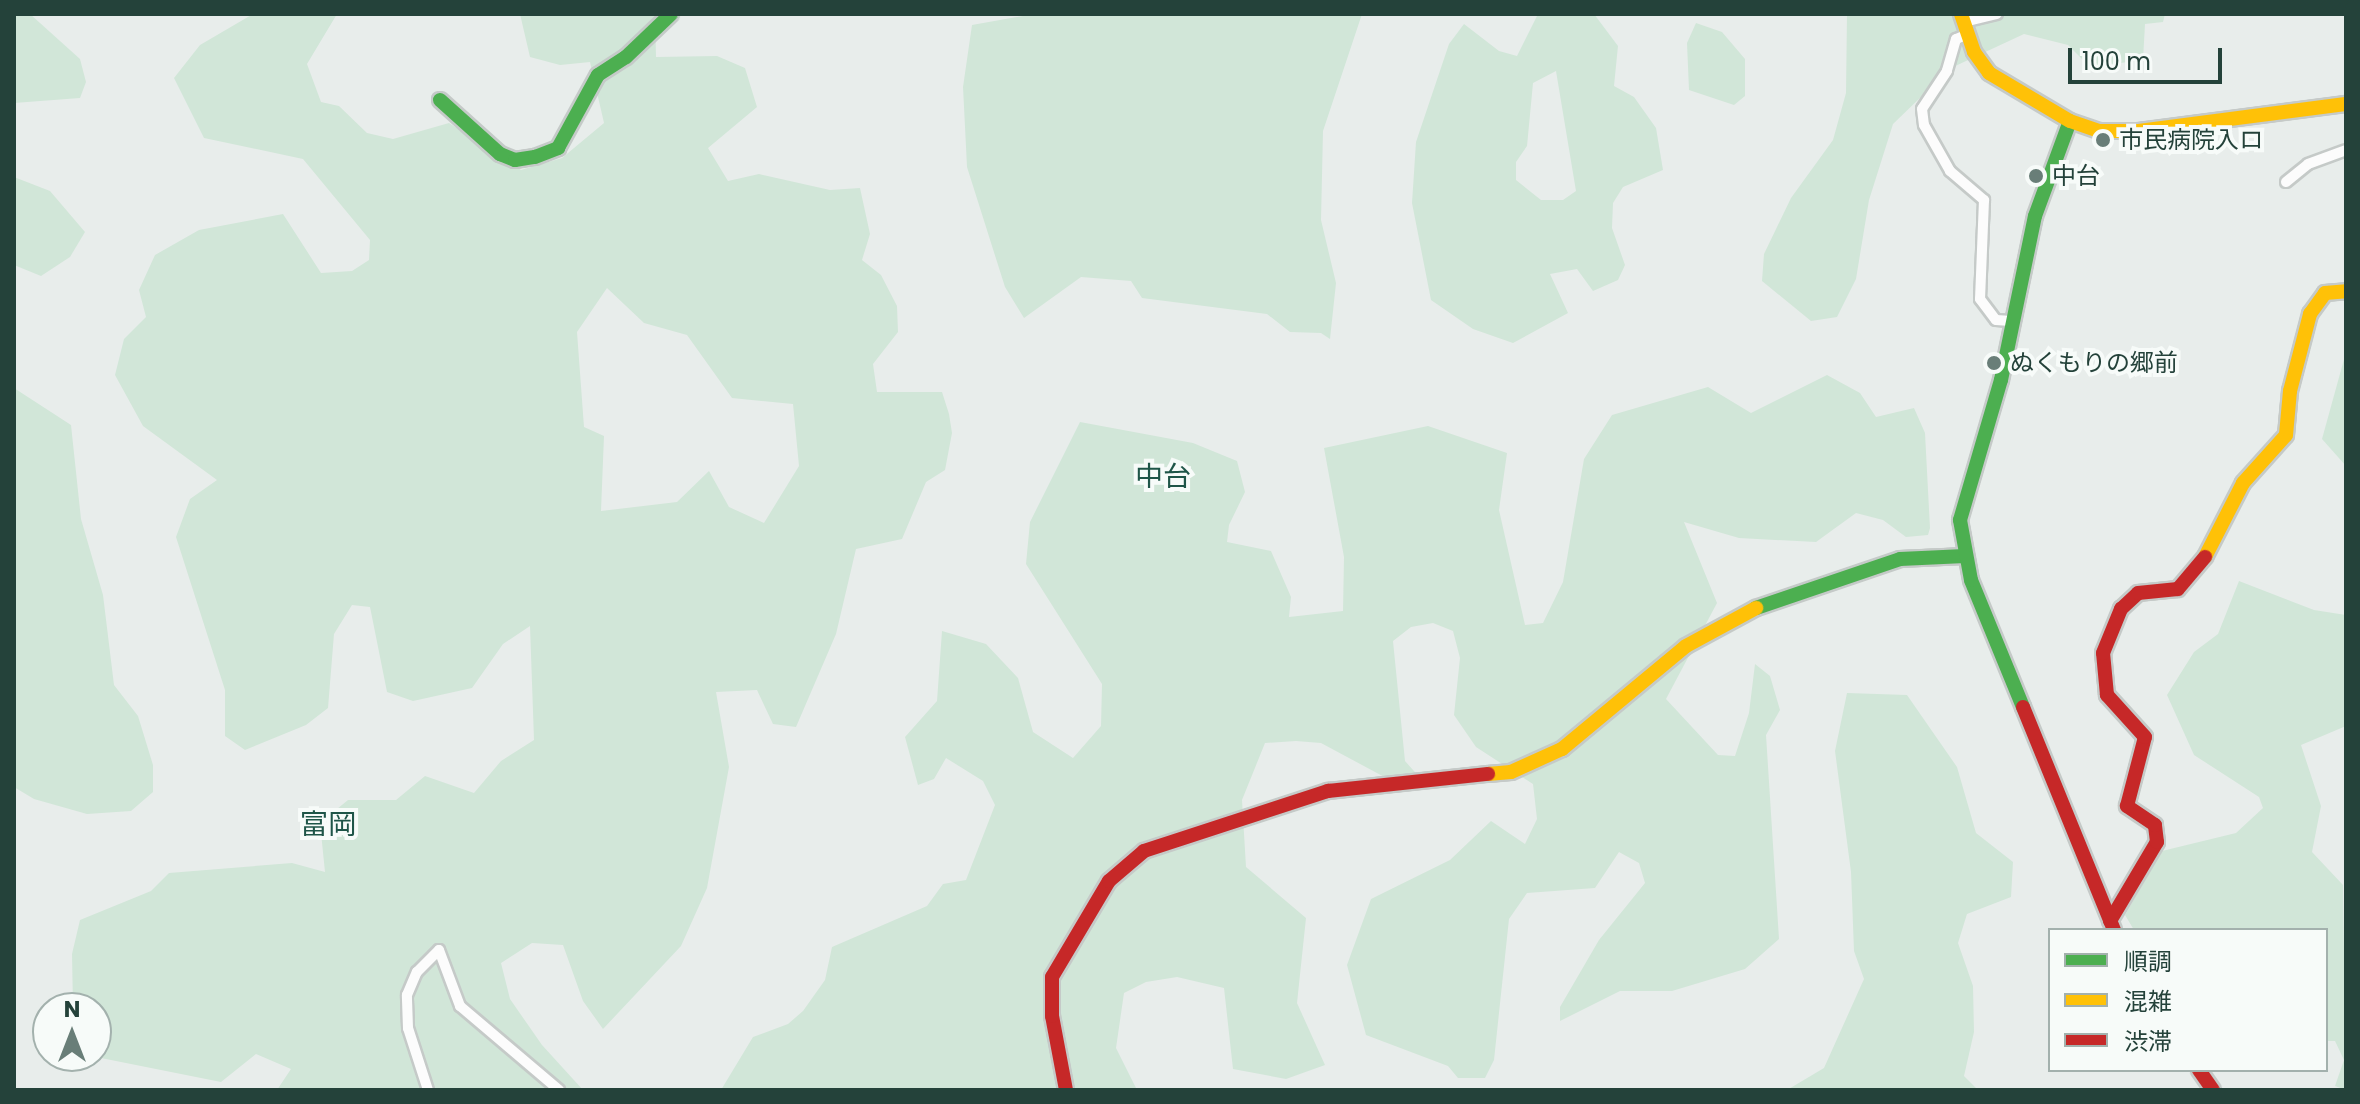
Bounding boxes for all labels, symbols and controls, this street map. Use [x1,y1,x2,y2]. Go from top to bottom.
scale bar [2072,32,2226,82]
text: 100 m [2082,45,2151,78]
place label: 市民病院入ロ [2119,126,2263,154]
marker: 市民病院入ロ [2094,131,2112,149]
place label: 中台 [2052,162,2100,190]
marker: 中台 [2027,167,2045,185]
place label: ぬくもりの郷前 [2010,349,2178,377]
marker: ぬくもりの郷前 [1985,354,2003,372]
district label: 中台 [1135,460,1191,494]
district label: 富岡 [300,808,356,842]
legend [2048,928,2328,1072]
text: 順調 [2124,945,2172,978]
text: 混雑 [2124,985,2172,1018]
north arrow [32,992,112,1072]
text: N [64,994,80,1025]
text: 渋滞 [2124,1025,2172,1058]

